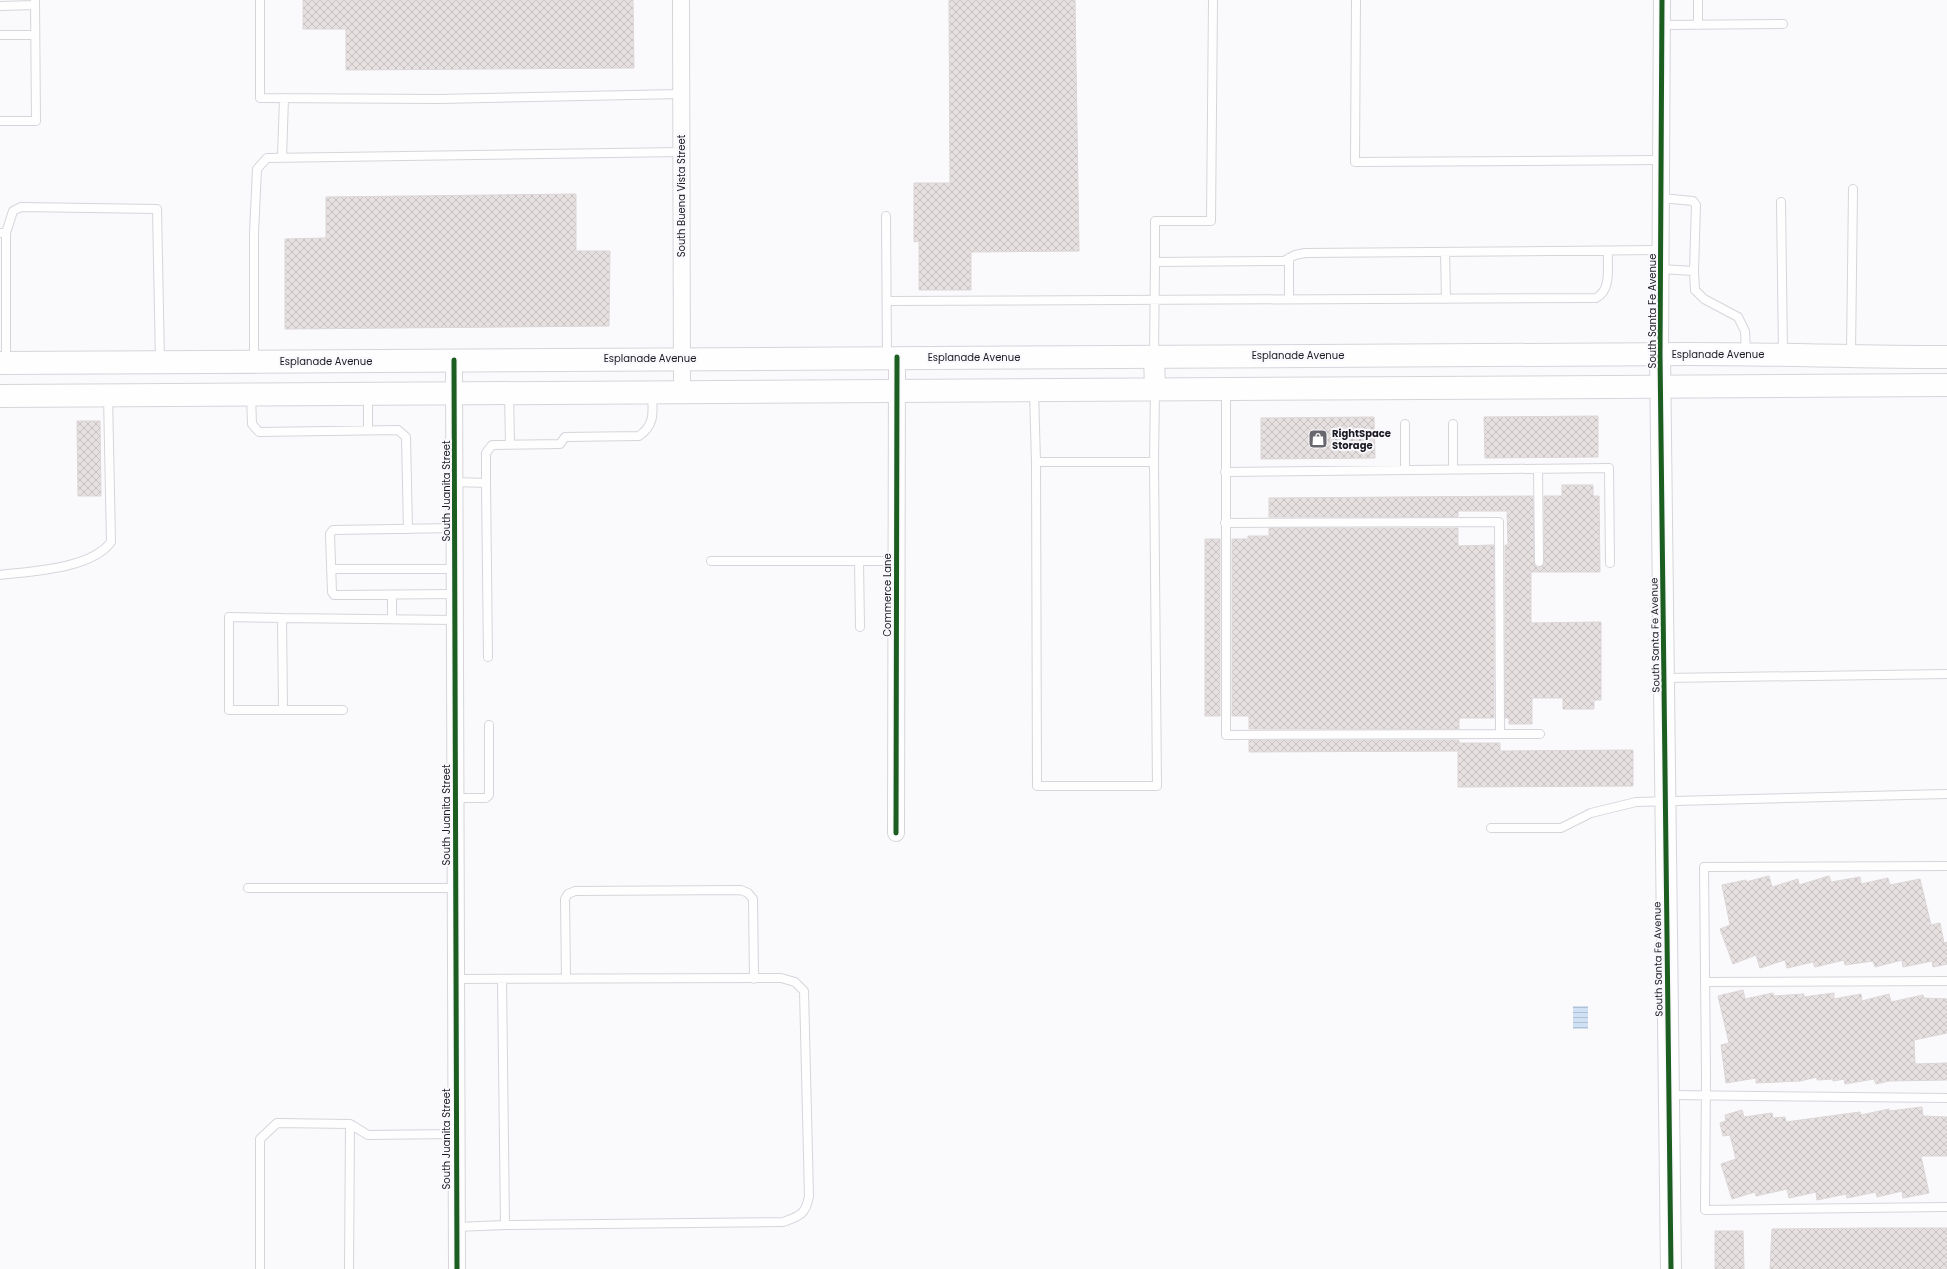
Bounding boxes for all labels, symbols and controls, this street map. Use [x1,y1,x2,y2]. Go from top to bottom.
street label: South Buena Vista Street [674,134,689,257]
street label: South Santa Fe Avenue [1645,254,1660,368]
street label: Esplanade Avenue [1672,347,1764,362]
street label: Esplanade Avenue [1252,348,1344,363]
street label: Esplanade Avenue [928,350,1020,365]
street label: Esplanade Avenue [604,351,696,366]
street label: Esplanade Avenue [280,354,372,369]
place label: RightSpace Storage [1332,426,1391,453]
shop icon: RightSpace Storage [1307,428,1329,450]
street label: South Juanita Street [439,440,454,542]
street label: Commerce Lane [880,553,895,637]
street label: South Santa Fe Avenue [1646,577,1664,693]
street label: South Juanita Street [439,764,454,866]
street label: South Santa Fe Avenue [1649,901,1667,1017]
street label: South Juanita Street [439,1088,454,1190]

